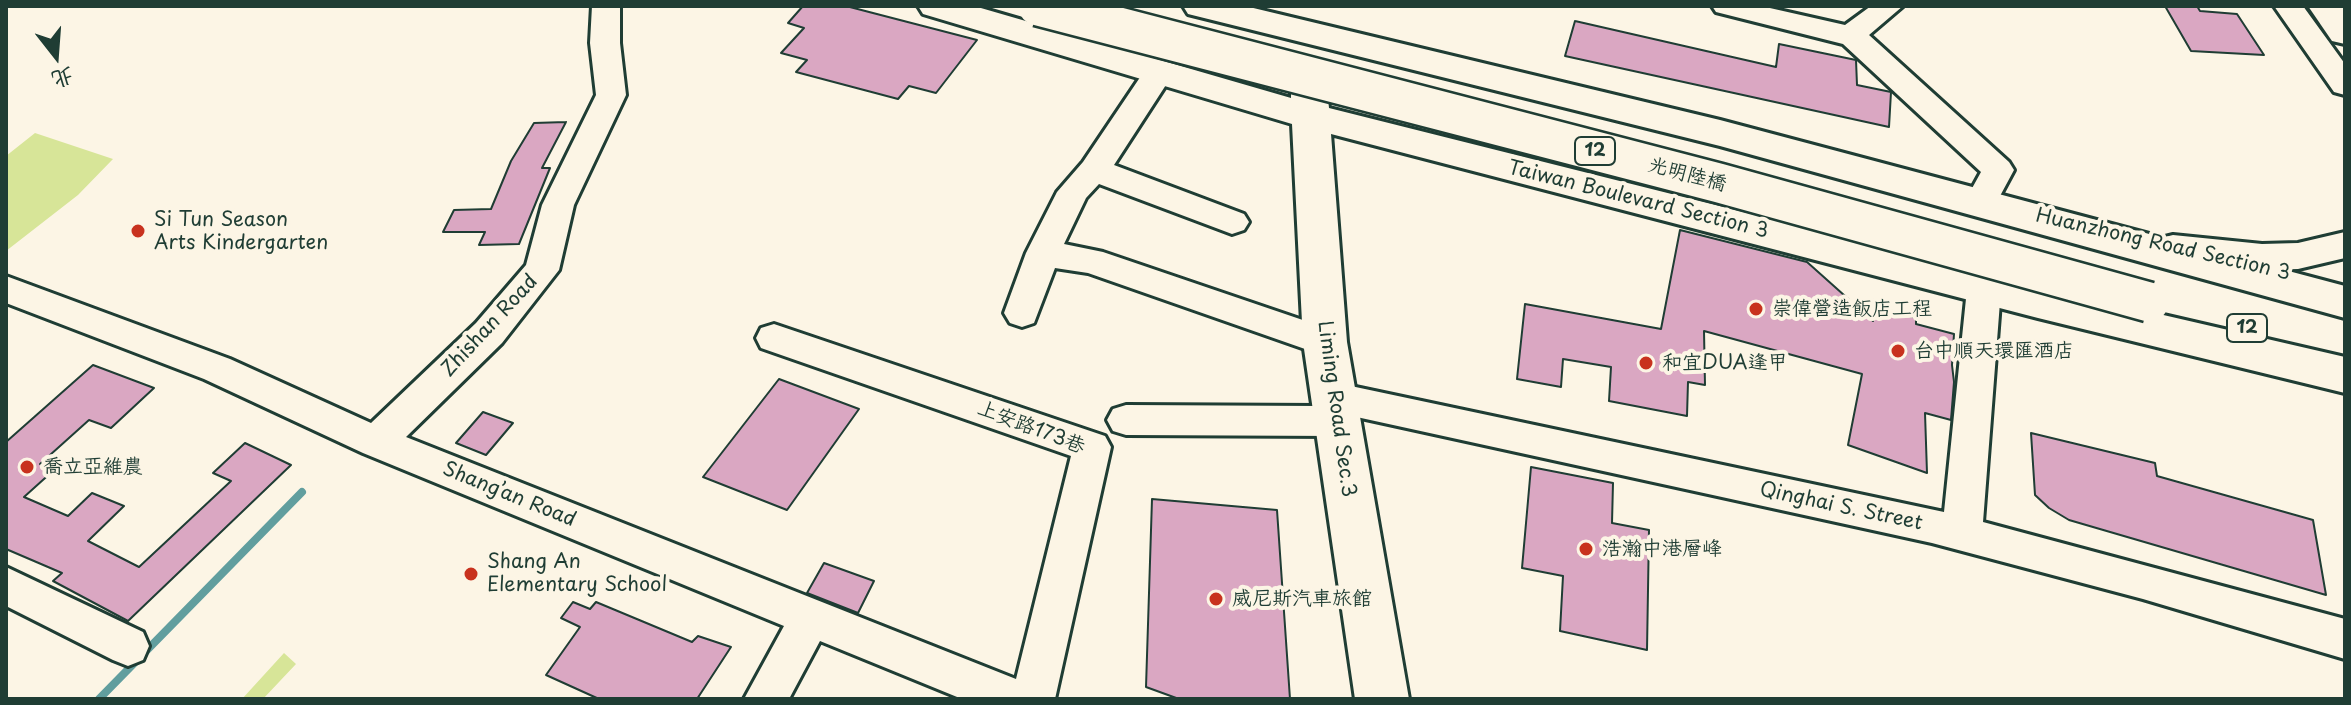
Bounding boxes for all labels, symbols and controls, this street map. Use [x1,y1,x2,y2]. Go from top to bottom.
north arrow [16,16,96,96]
text: 北 [48,60,79,98]
road number: 12 [1575,137,1615,165]
street label: 光明陸橋 [1645,153,1729,197]
street label: Taiwan Boulevard Section 3 [1505,156,1771,244]
street label: Huanzhong Road Section 3 [2033,204,2293,286]
place label: Si Tun Season Arts Kindergarten [154,208,328,255]
marker: Si Tun Season Arts Kindergarten [129,222,147,240]
street label: Zhishan Road [437,270,543,382]
place label: 崇偉營造飯店工程 [1772,297,1932,321]
marker: 崇偉營造飯店工程 [1747,300,1765,318]
road number: 12 [2227,314,2267,342]
street label: Liming Road Sec.3 [1312,319,1360,499]
place label: 台中順天環匯酒店 [1914,339,2074,363]
marker: 台中順天環匯酒店 [1889,342,1907,360]
place label: 和宜DUA逢甲 [1662,351,1788,375]
marker: 和宜DUA逢甲 [1637,354,1655,372]
street label: 上安路173巷 [974,396,1088,460]
place label: 喬立亞維農 [43,455,143,479]
street label: Shang’an Road [439,457,579,533]
marker: 喬立亞維農 [18,458,36,476]
street label: Qinghai S. Street [1757,478,1925,536]
place label: 浩瀚中港層峰 [1602,537,1722,561]
marker: 浩瀚中港層峰 [1577,540,1595,558]
place label: Shang An Elementary School [487,550,667,597]
marker: Shang An Elementary School [462,565,480,583]
place label: 威尼斯汽車旅館 [1232,587,1372,611]
marker: 威尼斯汽車旅館 [1207,590,1225,608]

